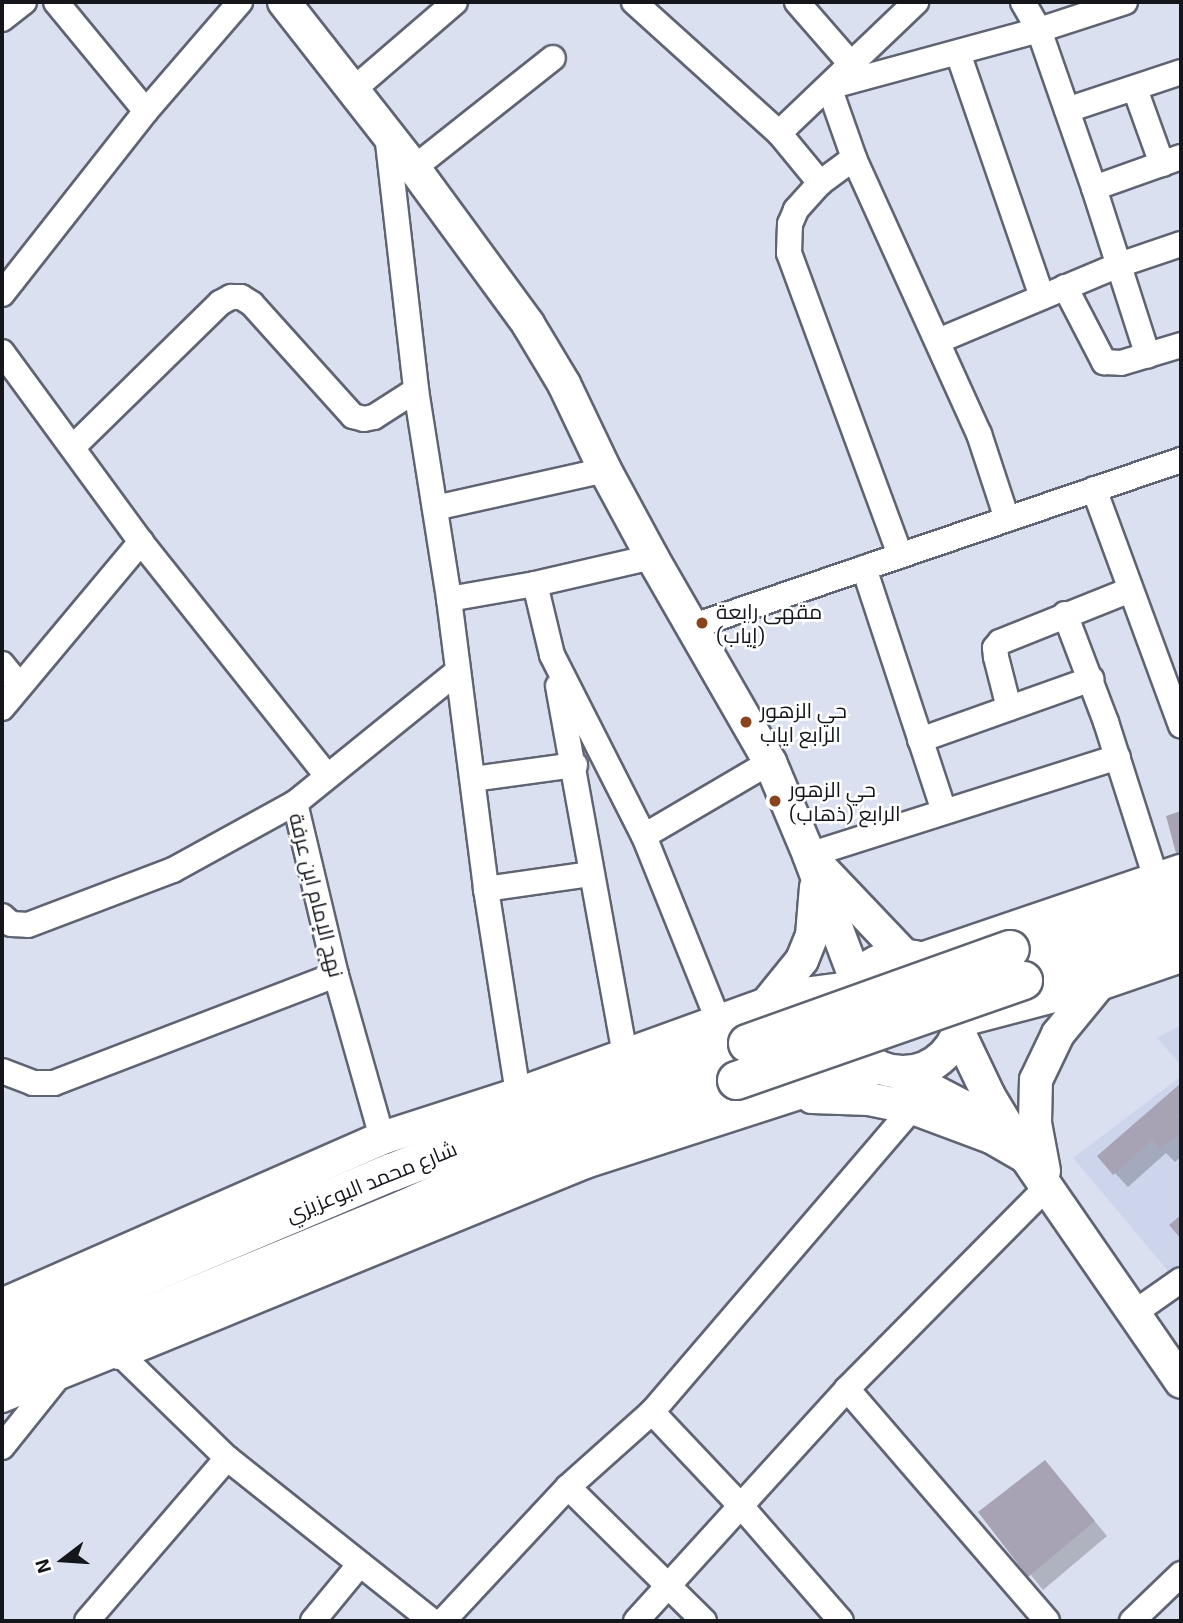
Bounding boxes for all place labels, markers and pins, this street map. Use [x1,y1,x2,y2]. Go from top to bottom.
place label: مقهى رابعة (إياب) [716,598,822,648]
marker: مقهى رابعة (إياب) [694,615,710,631]
place label: حي الزهور الرابع اياب [760,697,847,747]
marker: حي الزهور الرابع اياب [738,714,754,730]
place label: حي الزهور الرابع (ذهاب) [789,776,901,826]
marker: حي الزهور الرابع (ذهاب) [767,793,783,809]

